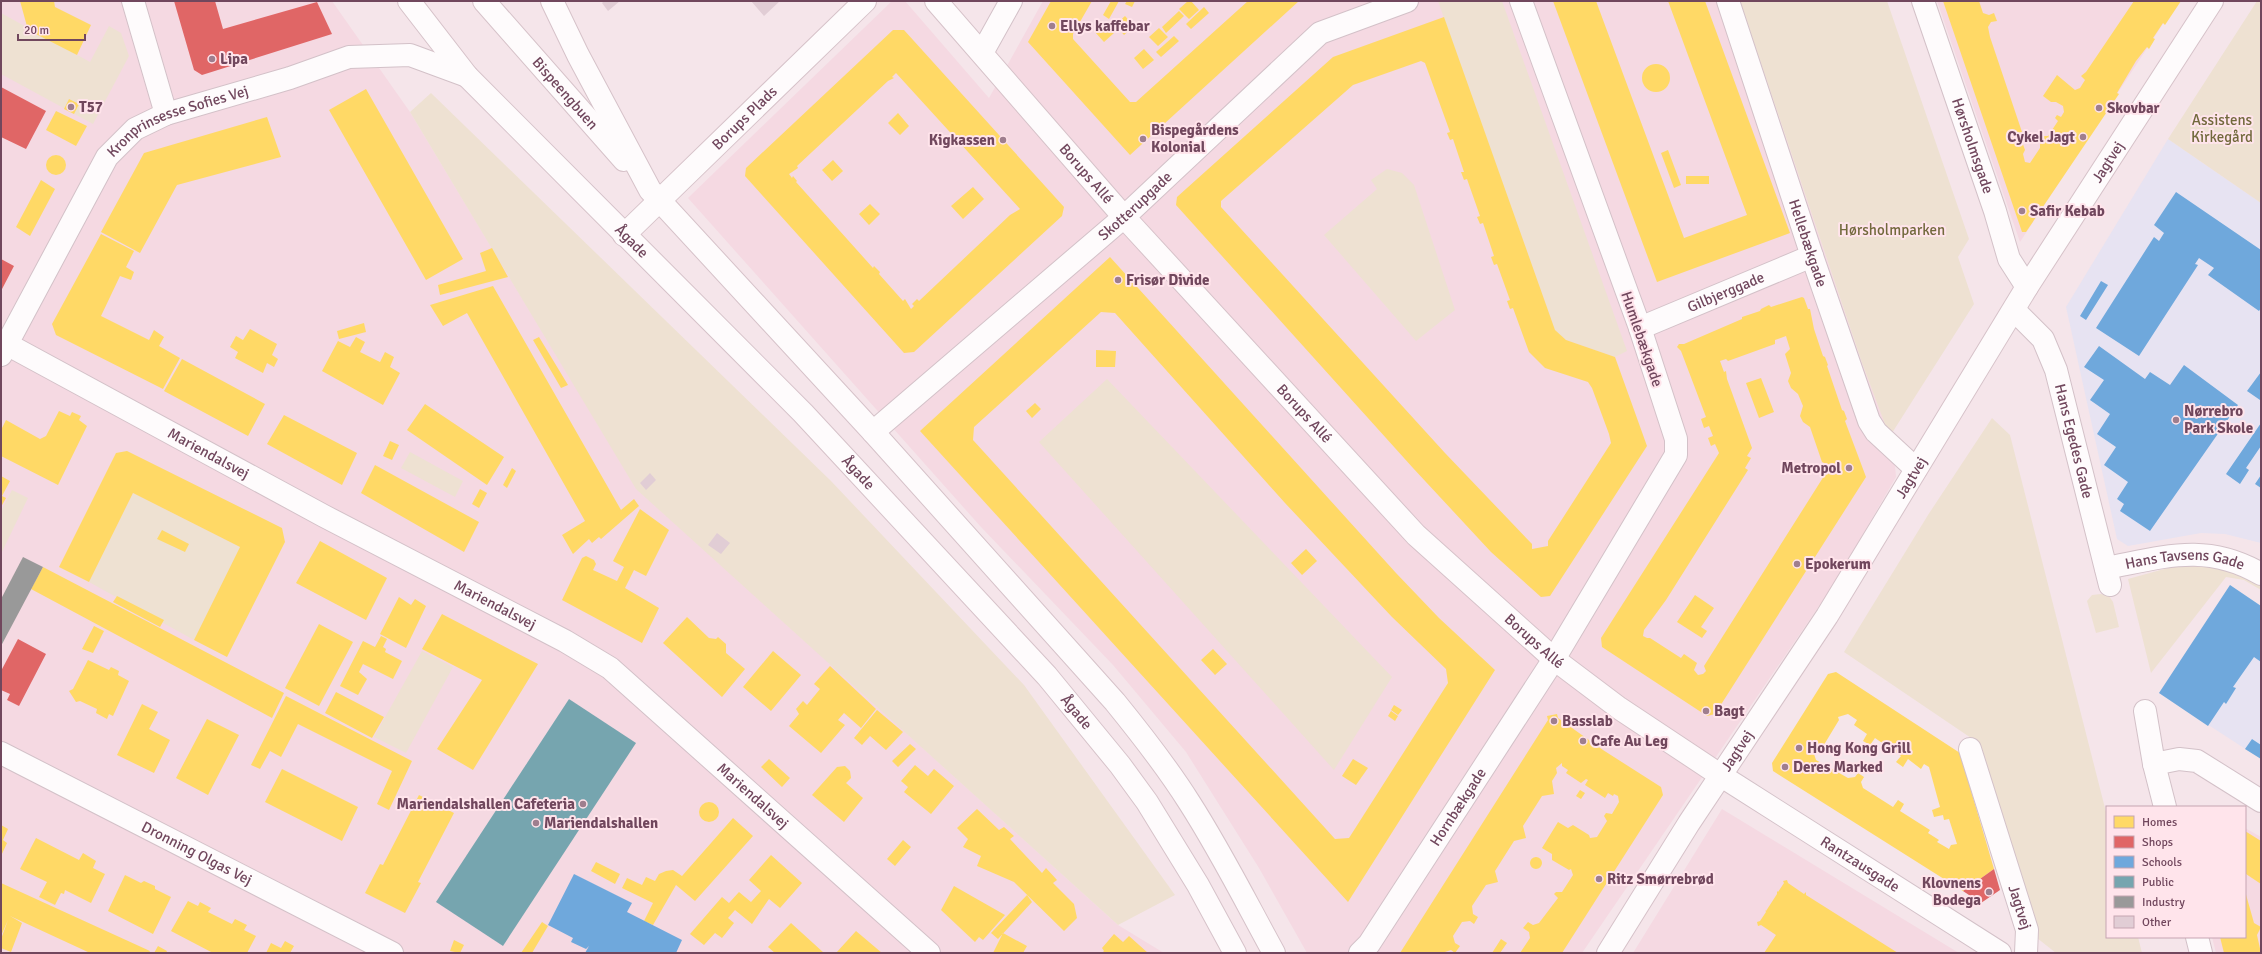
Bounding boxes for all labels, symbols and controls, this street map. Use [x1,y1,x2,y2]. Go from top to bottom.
scale bar [18,16,85,42]
place label: Ellys kaffebar [1060,17,1150,35]
marker: Ellys kaffebar [1047,21,1057,31]
text: 20 m [24,23,49,38]
place label: Lipa [220,50,248,68]
street label: Bispeengbuen [529,53,602,133]
marker: Lipa [207,54,217,64]
street label: Kronprinsesse Sofies Vej [103,82,250,161]
street label: Borups Plads [708,82,781,154]
street label: Hørsholmsgade [1948,96,1997,196]
place label: T57 [79,98,103,116]
place label: Skovbar [2107,99,2160,117]
marker: T57 [66,102,76,112]
marker: Skovbar [2094,103,2104,113]
park label: Assistens Kirkegård [2191,111,2253,146]
place label: Bispegårdens Kolonial [1151,121,1239,156]
place label: Cykel Jagt [2007,128,2075,146]
place label: Kigkassen [929,131,995,149]
marker: Cykel Jagt [2078,132,2088,142]
marker: Bispegårdens Kolonial [1138,134,1148,144]
marker: Kigkassen [998,135,1008,145]
street label: Jagtvej [2088,138,2128,186]
street label: Borups Allé [1055,140,1117,207]
street label: Skotterupgade [1094,168,1176,244]
street label: Hellebækgade [1785,197,1831,289]
place label: Safir Kebab [2030,202,2105,220]
marker: Safir Kebab [2017,206,2027,216]
street label: Ågade [611,221,652,262]
park label: Hørsholmparken [1839,221,1945,239]
street label: Gilbjerggade [1684,268,1767,316]
place label: Frisør Divide [1126,271,1209,289]
marker: Frisør Divide [1113,275,1123,285]
street label: Humlebækgade [1617,289,1667,389]
street label: Borups Allé [1273,380,1336,447]
street label: Hans Egedes Gade [2051,382,2097,500]
place label: Nørrebro Park Skole [2184,402,2253,437]
marker: Nørrebro Park Skole [2171,415,2181,425]
street label: Mariendalsvej [165,424,252,483]
street label: Ågade [838,452,879,493]
street label: Jagtvej [1892,453,1931,502]
place label: Metropol [1781,459,1841,477]
marker: Metropol [1844,463,1854,473]
street label: Hans Tavsens Gade [2123,546,2247,574]
place label: Epokerum [1805,555,1871,573]
marker: Epokerum [1792,559,1802,569]
street label: Mariendalsvej [451,576,539,633]
street label: Borups Allé [1501,610,1568,672]
street label: Ågade [1057,691,1096,733]
place label: Bagt [1714,702,1745,720]
marker: Bagt [1701,706,1711,716]
place label: Basslab [1562,712,1613,730]
marker: Basslab [1549,716,1559,726]
street label: Jagtvej [1717,727,1757,775]
place label: Cafe Au Leg [1591,732,1668,750]
marker: Cafe Au Leg [1578,736,1588,746]
place label: Hong Kong Grill [1807,739,1911,757]
marker: Hong Kong Grill [1794,743,1804,753]
place label: Deres Marked [1793,758,1883,776]
street label: Mariendalsvej [713,759,793,832]
marker: Deres Marked [1780,762,1790,772]
street label: Hornbækgade [1426,765,1490,850]
place label: Mariendalshallen Cafeteria [396,795,575,813]
marker: Mariendalshallen Cafeteria [578,799,588,809]
legend [2106,806,2246,938]
place label: Mariendalshallen [544,814,658,832]
text: Homes [2142,815,2177,830]
street label: Dronning Olgas Vej [139,817,255,889]
marker: Mariendalshallen [531,818,541,828]
street label: Rantzausgade [1817,832,1903,896]
text: Shops [2142,835,2173,850]
text: Schools [2142,855,2182,870]
place label: Ritz Smørrebrød [1607,870,1714,888]
marker: Ritz Smørrebrød [1594,874,1604,884]
place label: Klovnens Bodega [1922,874,1981,909]
text: Public [2142,875,2174,890]
street label: Jagtvej [2004,883,2035,932]
marker: Klovnens Bodega [1984,887,1994,897]
text: Industry [2142,895,2185,910]
text: Other [2142,915,2172,930]

